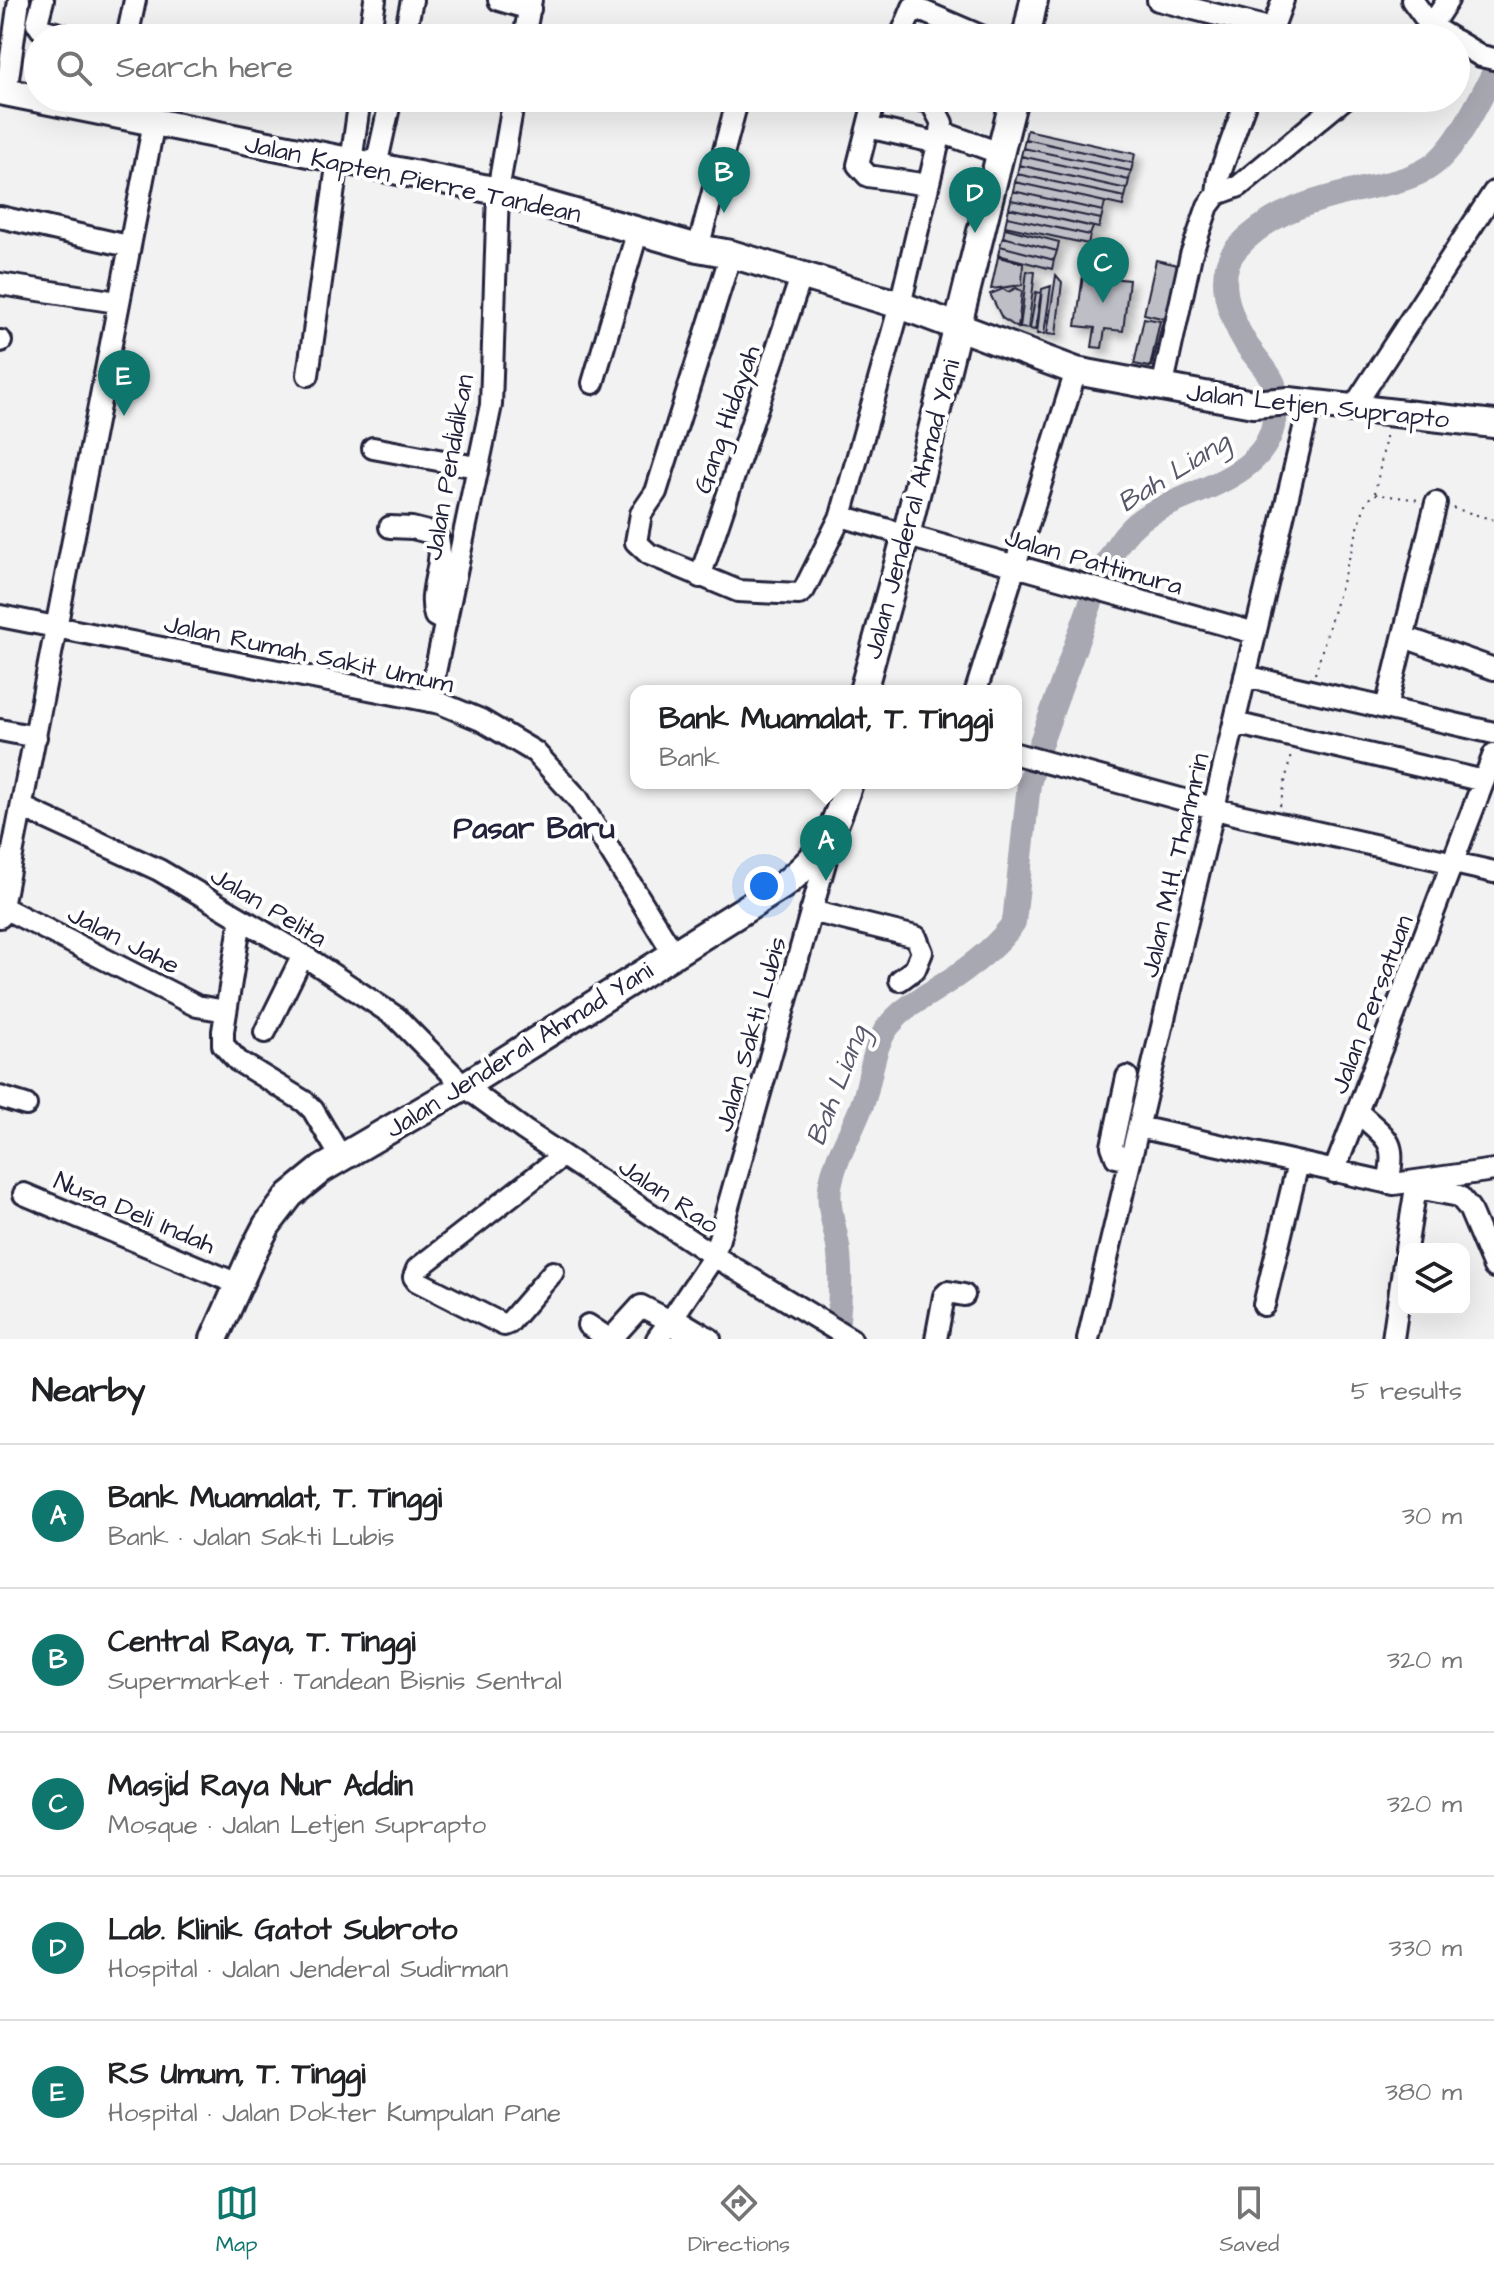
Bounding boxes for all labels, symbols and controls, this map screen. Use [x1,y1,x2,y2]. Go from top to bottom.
search box [24,24,1470,112]
icon: search [52,46,96,90]
text: Search here [116,47,293,89]
street label: Jalan Kapten Pierre Tandean [241,126,584,232]
pin: B [698,147,750,213]
pin: D [949,167,1001,233]
pin: C [1077,237,1129,303]
street label: Gang Hidayah [685,340,771,499]
pin: E [98,350,150,416]
street label: Jalan Jenderal Ahmad Yani [855,355,969,663]
street label: Jalan Pendidikan [415,371,483,563]
street label: Jalan Letjen Suprapto [1185,374,1451,438]
water label: Bah Liang [1110,422,1239,523]
street label: Jalan Pattimura [1001,519,1187,605]
street label: Jalan Rumah Sakit Umum [161,606,458,702]
popup [630,685,1022,789]
text: Bank Muamalat, T. Tinggi [659,698,993,740]
text: Bank [659,740,720,776]
street label: Jalan M.H. Thanmrin [1132,749,1218,981]
district label: Pasar Baru [453,808,615,850]
pin: A [800,815,852,881]
street label: Jalan Pelita [203,858,334,956]
your location [744,866,784,906]
street label: Jalan Jahe [61,896,186,984]
street label: Jalan Persatuan [1321,910,1423,1099]
street label: Jalan Sakti Lubis [706,933,796,1136]
street label: Jalan Jenderal Ahmad Yani [379,953,660,1147]
water label: Bah Liang [797,1018,880,1151]
street label: Jalan Rao [611,1149,726,1243]
street label: Nusa Deli Indah [48,1163,221,1263]
map controls [1398,1243,1470,1315]
button: layers [1398,1243,1470,1315]
text: Nearby [32,1367,146,1415]
text: 5 results [1351,1373,1462,1409]
text: Bank Muamalat, T. Tinggi [108,1477,442,1519]
text: A [50,1498,66,1534]
text: 30 m [1402,1498,1462,1534]
text: Bank · Jalan Sakti Lubis [108,1519,394,1555]
text: Central Raya, T. Tinggi [108,1621,416,1663]
text: B [49,1642,67,1678]
text: 320 m [1387,1642,1462,1678]
text: Supermarket · Tandean Bisnis Sentral [108,1663,562,1699]
text: Masjid Raya Nur Addin [108,1765,413,1807]
text: C [49,1786,67,1822]
text: 320 m [1387,1786,1462,1822]
text: Mosque · Jalan Letjen Suprapto [108,1807,486,1843]
text: Lab. Klinik Gatot Subroto [108,1909,457,1951]
text: D [50,1930,66,1966]
text: 330 m [1388,1930,1462,1966]
text: Hospital · Jalan Jenderal Sudirman [108,1951,508,1987]
text: RS Umum, T. Tinggi [108,2053,365,2095]
text: E [50,2074,66,2110]
text: 380 m [1385,2074,1462,2110]
text: Hospital · Jalan Dokter Kumpulan Pane [108,2095,561,2131]
tab: Map [215,2181,259,2260]
tab: Directions [688,2181,790,2260]
tab: Saved [1219,2181,1279,2260]

